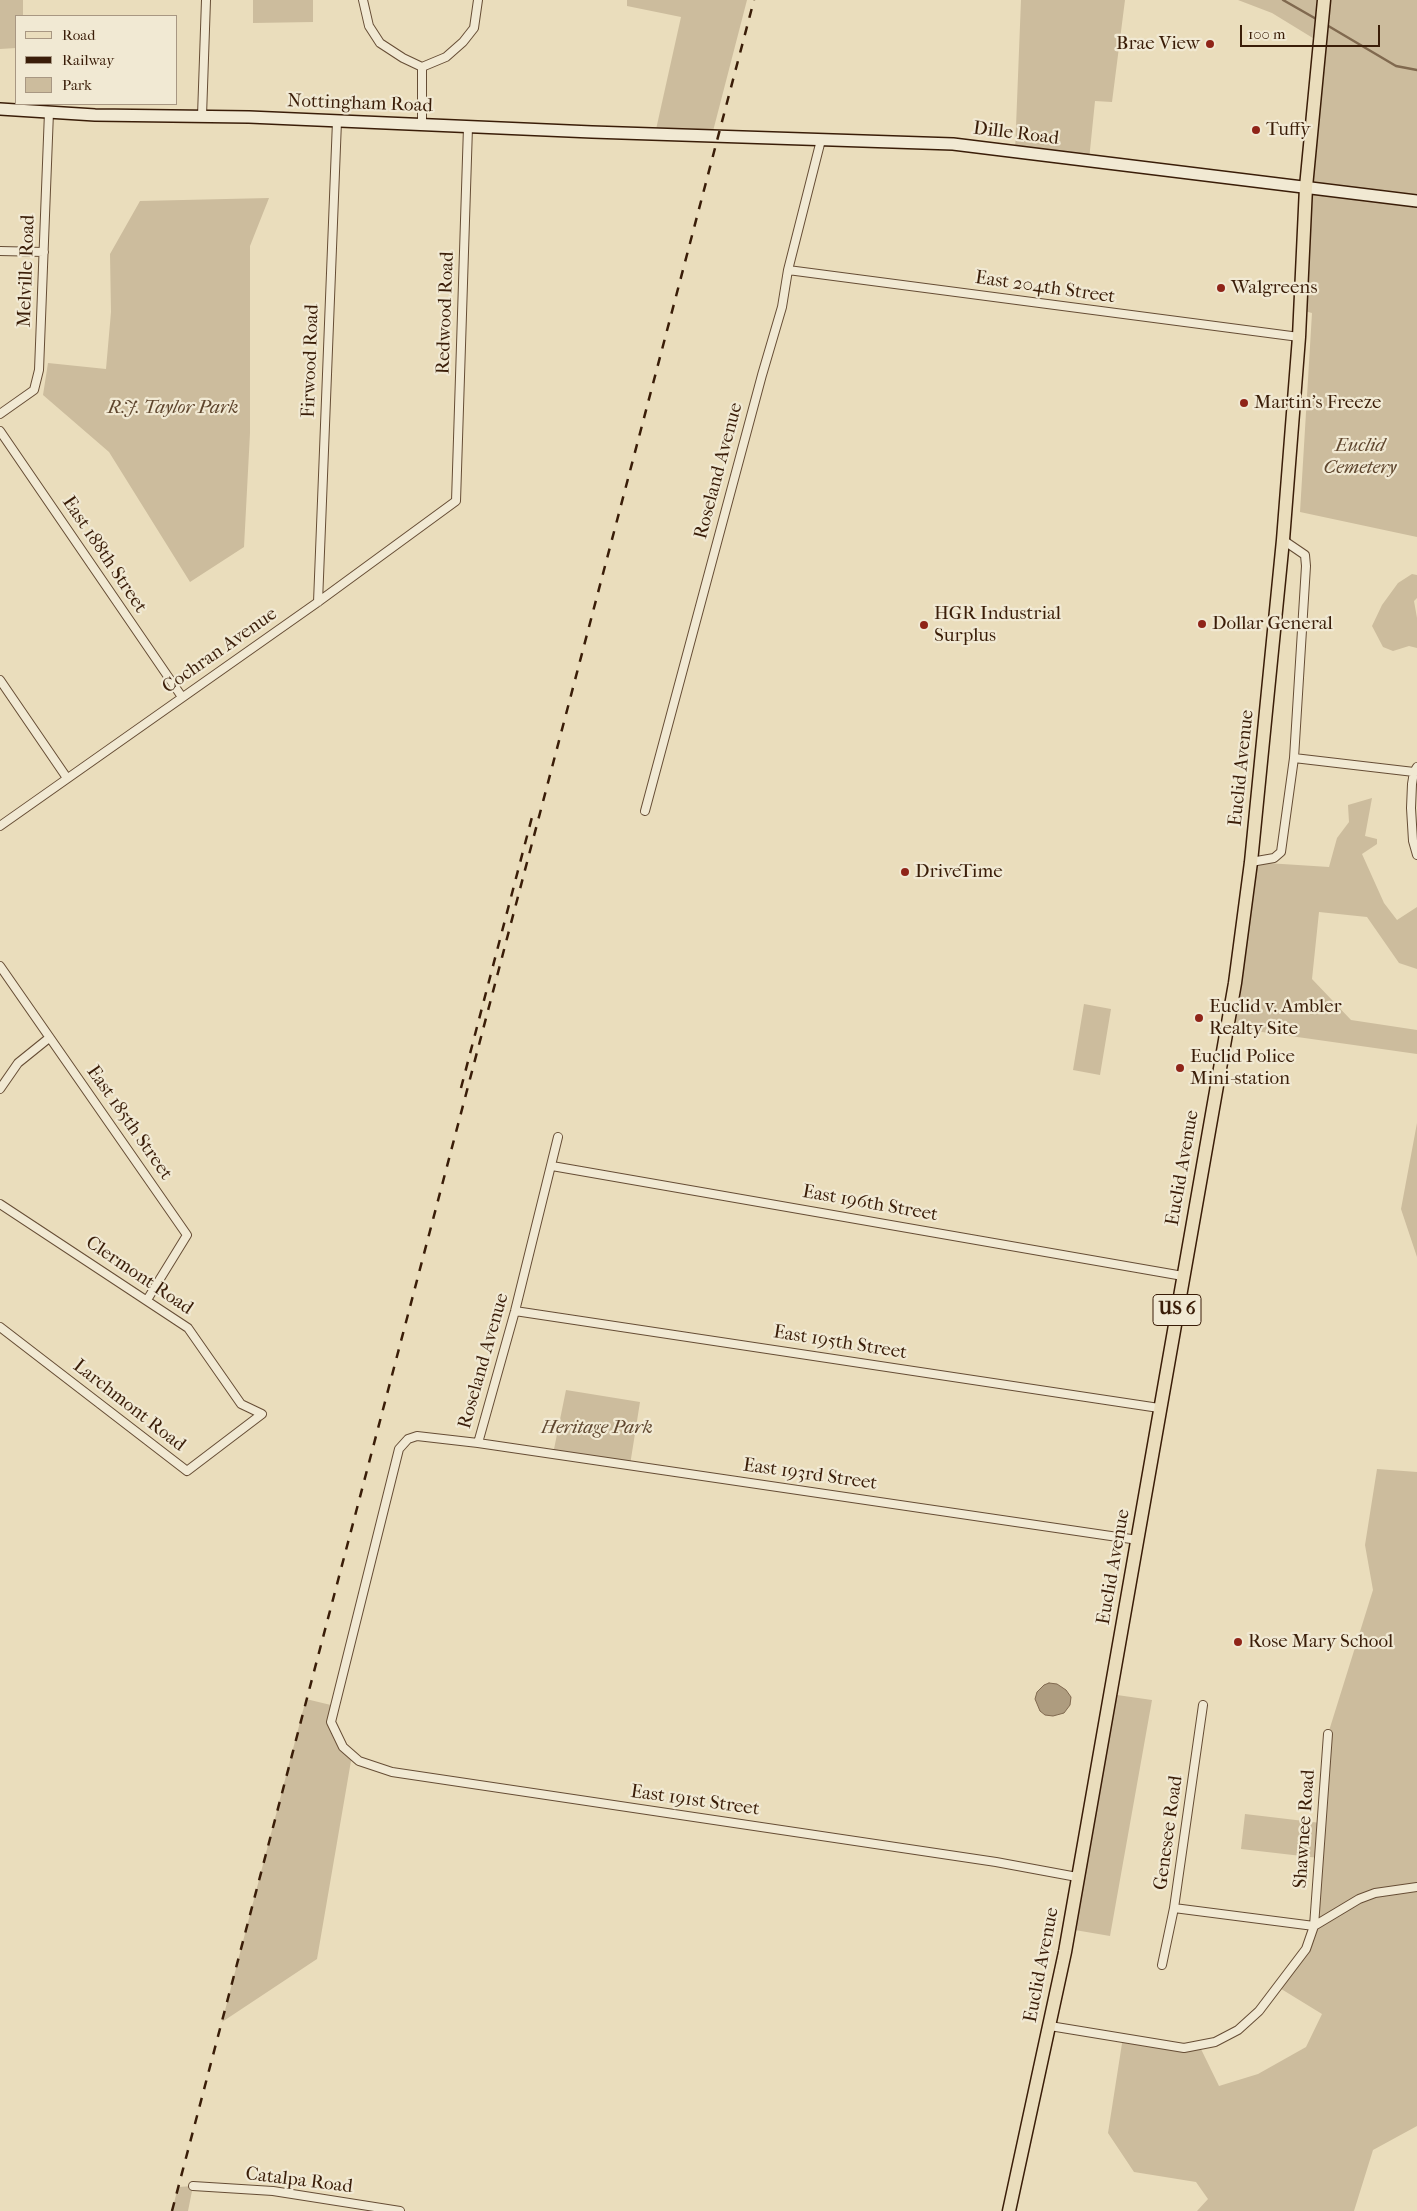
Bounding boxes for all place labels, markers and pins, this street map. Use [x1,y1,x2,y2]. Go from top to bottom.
place label: Brae View [1116,33,1200,55]
marker: Brae View [1204,38,1216,50]
place label: Tuffy [1266,119,1310,141]
marker: Tuffy [1250,124,1262,136]
place label: Walgreens [1231,277,1317,299]
marker: Walgreens [1215,282,1227,294]
place label: Martin's Freeze [1254,392,1381,414]
marker: Martin's Freeze [1238,397,1250,409]
place label: HGR Industrial Surplus [934,603,1061,647]
place label: Dollar General [1212,613,1333,635]
marker: Dollar General [1196,618,1208,630]
marker: HGR Industrial Surplus [918,619,930,631]
place label: DriveTime [915,861,1003,883]
marker: DriveTime [899,866,911,878]
place label: Euclid v. Ambler Realty Site [1209,996,1342,1040]
marker: Euclid v. Ambler Realty Site [1193,1012,1205,1024]
place label: Euclid Police Mini-station [1190,1046,1295,1090]
marker: Euclid Police Mini-station [1174,1062,1186,1074]
place label: Rose Mary School [1248,1631,1393,1653]
marker: Rose Mary School [1232,1636,1244,1648]

